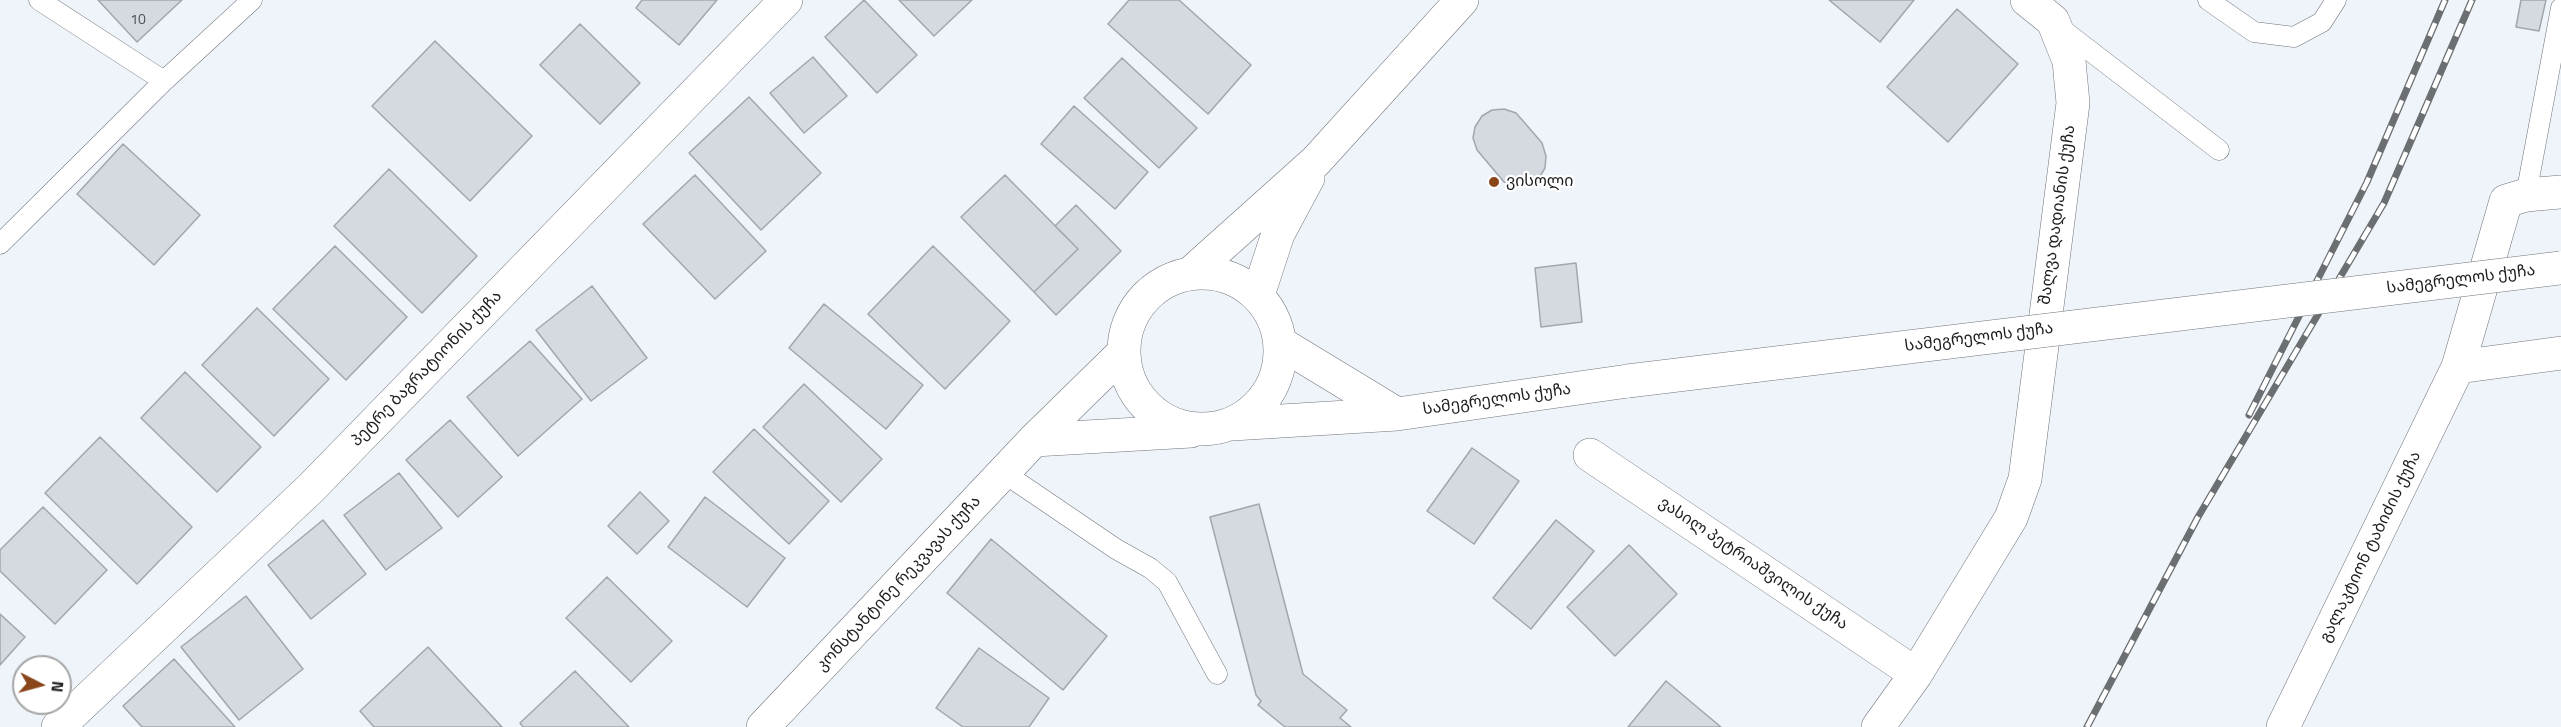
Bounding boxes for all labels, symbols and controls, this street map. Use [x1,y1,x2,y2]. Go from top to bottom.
house number: 10 [130,13,146,29]
street label: შალვა დადიანის ქუჩა [2036,124,2080,306]
place label: ვისოლი [1506,172,1573,192]
marker: ვისოლი [1487,175,1501,189]
street label: სამეგრელოს ქუჩა [2386,261,2536,299]
street label: პეტრე ბაგრატიონის ქუჩა [348,287,506,451]
street label: სამეგრელოს ქუჩა [1904,319,2054,357]
street label: სამეგრელოს ქუჩა [1422,380,1572,420]
street label: გალაკტიონ ტაბიძის ქუჩა [2316,448,2426,646]
street label: კონსტანტინე რეკვავას ქუჩა [813,492,985,676]
street label: ვასილ პეტრიაშვილის ქუჩა [1655,493,1851,635]
north arrow [12,655,72,715]
text: N [45,680,70,693]

